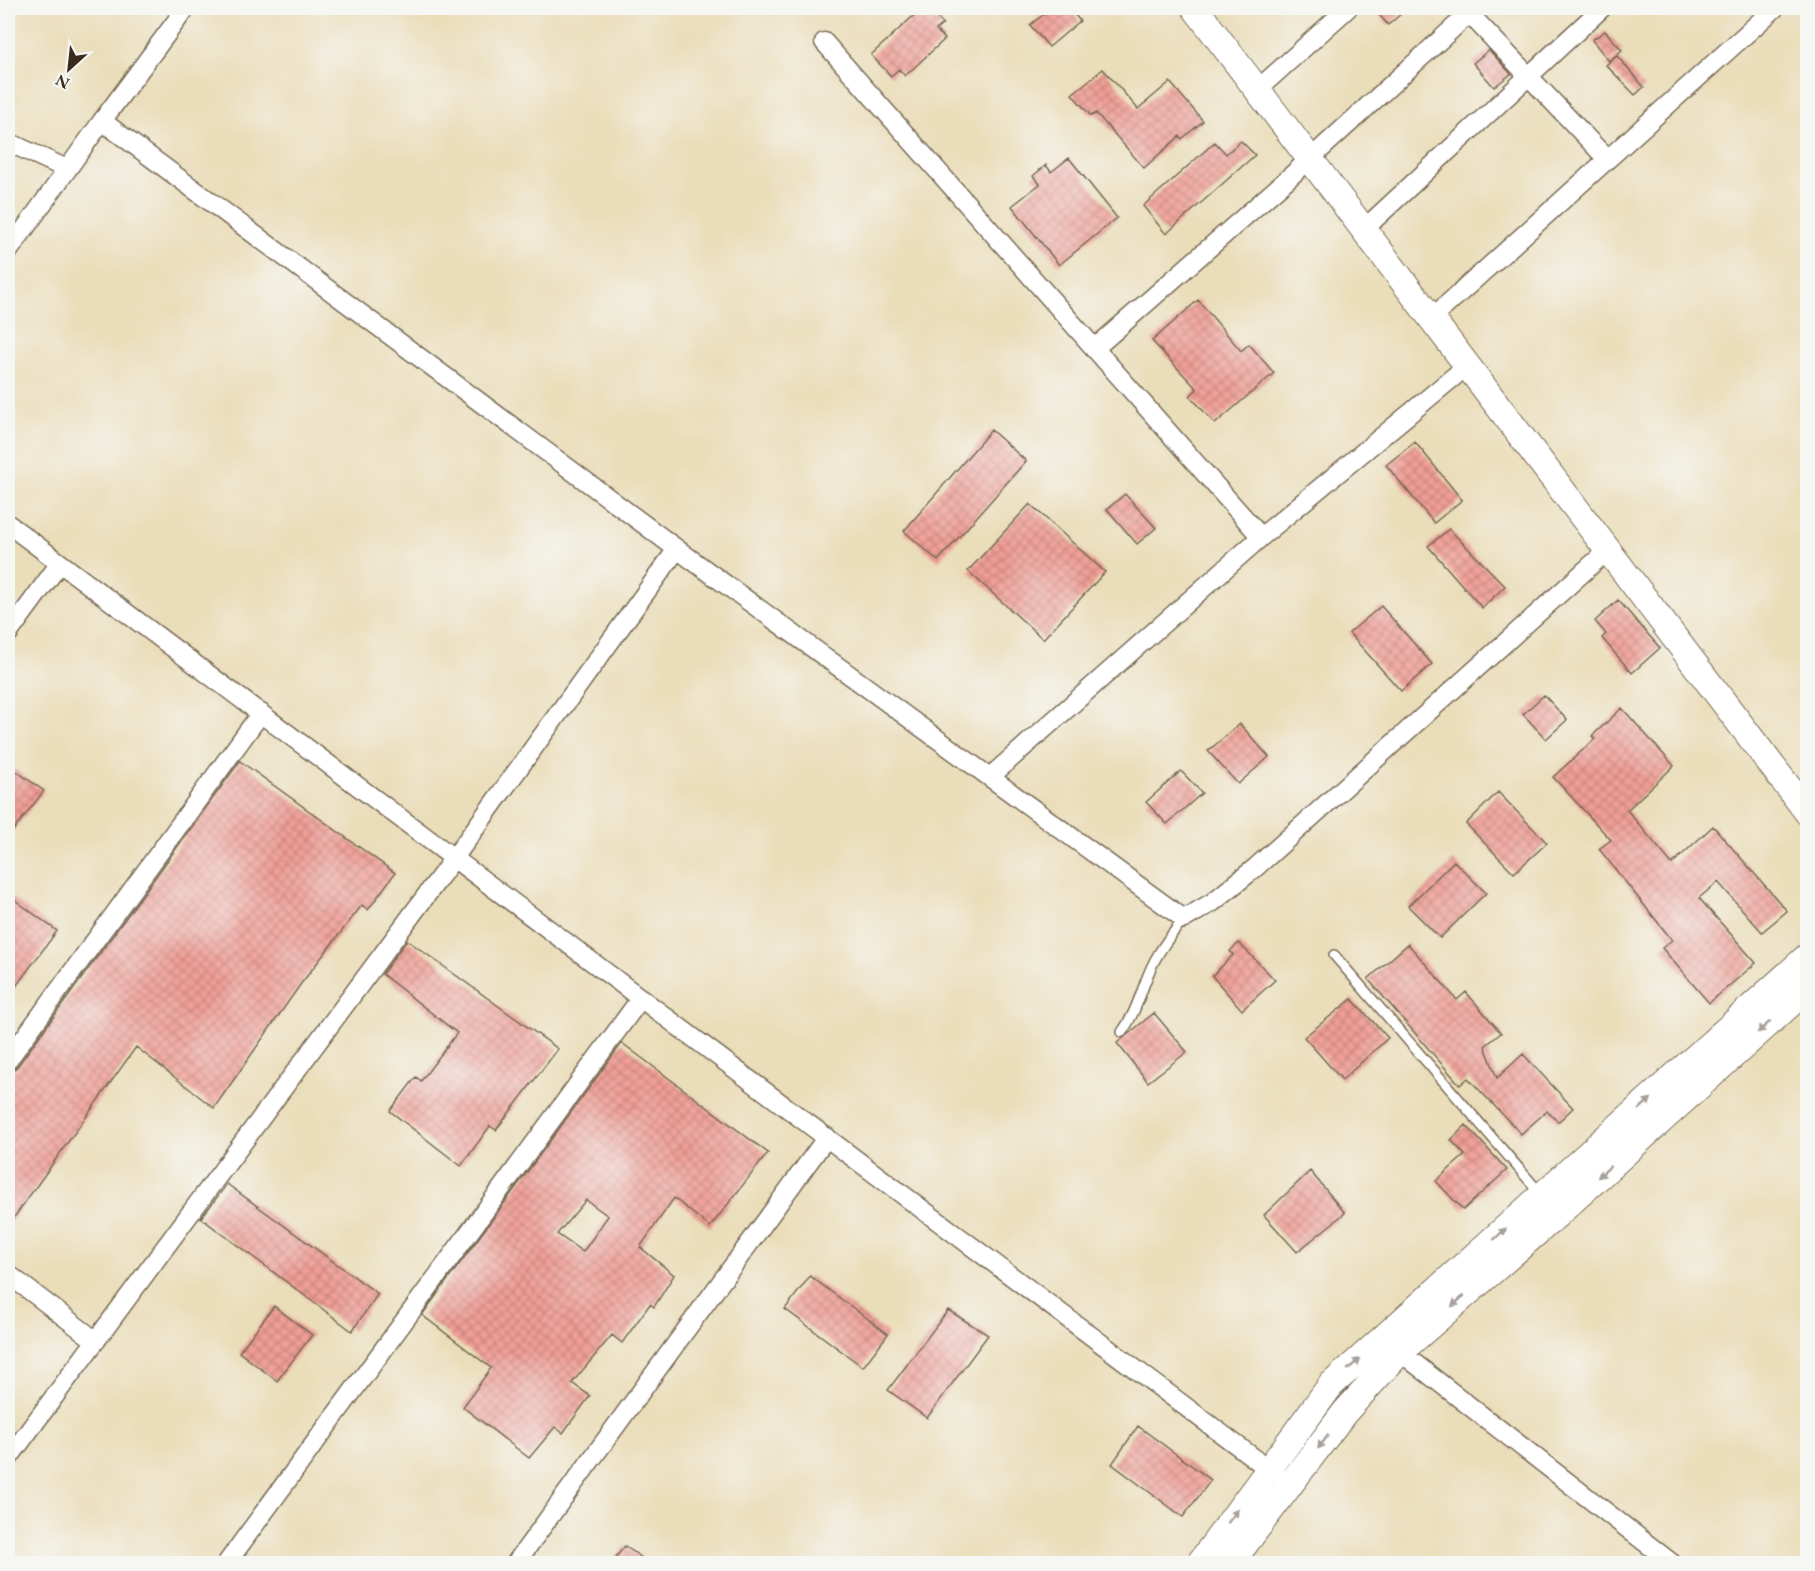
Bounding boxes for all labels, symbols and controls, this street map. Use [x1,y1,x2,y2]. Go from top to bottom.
north arrow [39,39,99,99]
text: N [52,70,73,94]
one-way arrow [1757,1020,1772,1033]
one-way arrow [1637,1097,1652,1111]
one-way arrow [1597,1165,1612,1178]
one-way arrow [1492,1227,1507,1241]
one-way arrow [1451,1294,1466,1307]
one-way arrow [1347,1357,1362,1371]
one-way arrow [1318,1434,1330,1449]
one-way arrow [1227,1509,1239,1524]

